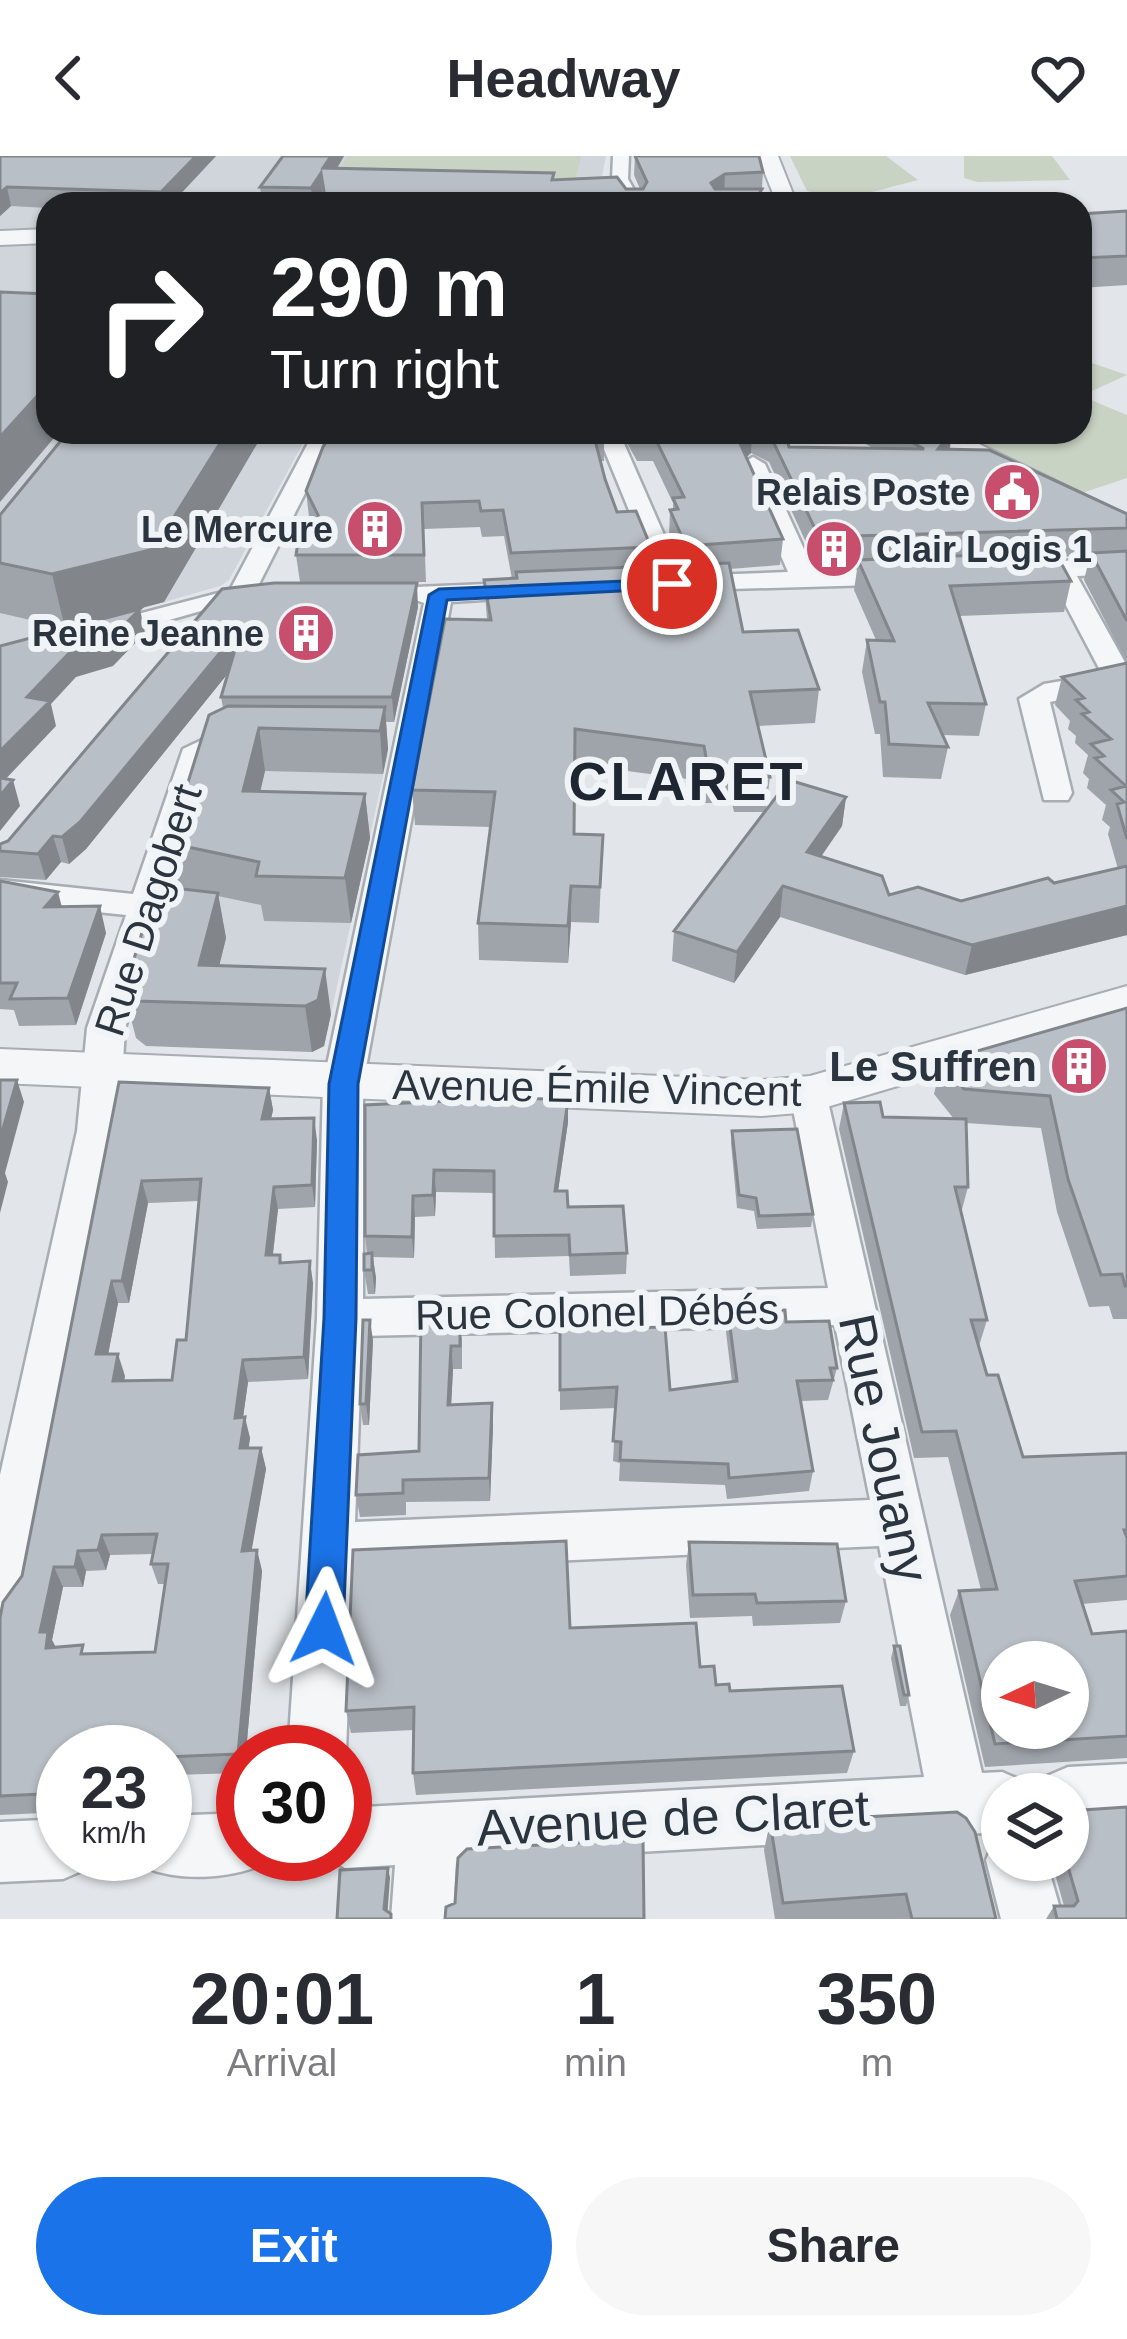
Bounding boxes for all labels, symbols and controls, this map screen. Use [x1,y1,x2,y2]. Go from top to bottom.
icon: back [36,45,102,111]
icon: heart [1025,45,1091,111]
text: Headway [446,48,681,108]
icon: right [72,240,228,396]
text: 290 m [270,240,508,334]
text: Turn right [270,339,499,399]
public building icon: Relais Poste [981,461,1043,523]
place label: Relais Poste [756,472,970,513]
building icon: Le Mercure [344,498,406,560]
place label: Le Mercure [141,509,333,550]
building icon: Clair Logis 1 [803,518,865,580]
place label: Clair Logis 1 [876,529,1092,570]
pin [621,533,723,635]
icon: arrive [639,551,705,617]
building icon: Reine Jeanne [275,602,337,664]
place label: Reine Jeanne [32,613,264,654]
district label: CLARET [569,751,805,811]
street label: Rue Dagobert [85,778,211,1042]
building icon: Le Suffren [1048,1035,1110,1097]
place label: Le Suffren [829,1043,1037,1090]
street label: Avenue Émile Vincent [392,1061,802,1115]
street label: Rue Colonel Débés [415,1285,779,1339]
street label: Rue Jouany [828,1309,940,1588]
position arrow [261,1566,387,1692]
north arrow [981,1641,1089,1749]
map controls [981,1641,1089,1881]
speed limit sign: 30 [216,1725,372,1881]
text: 23 [81,1754,147,1821]
button: layers [981,1773,1089,1881]
street label: Avenue de Claret [475,1779,871,1857]
text: km/h [81,1816,147,1849]
text: 20:01 [190,1959,374,2039]
text: 1 [575,1959,616,2039]
text: 350 [817,1959,937,2039]
text: Arrival [227,2041,337,2084]
text: min [564,2041,627,2084]
text: m [861,2041,893,2084]
button: Exit [36,2177,552,2315]
button: Share [576,2177,1091,2315]

